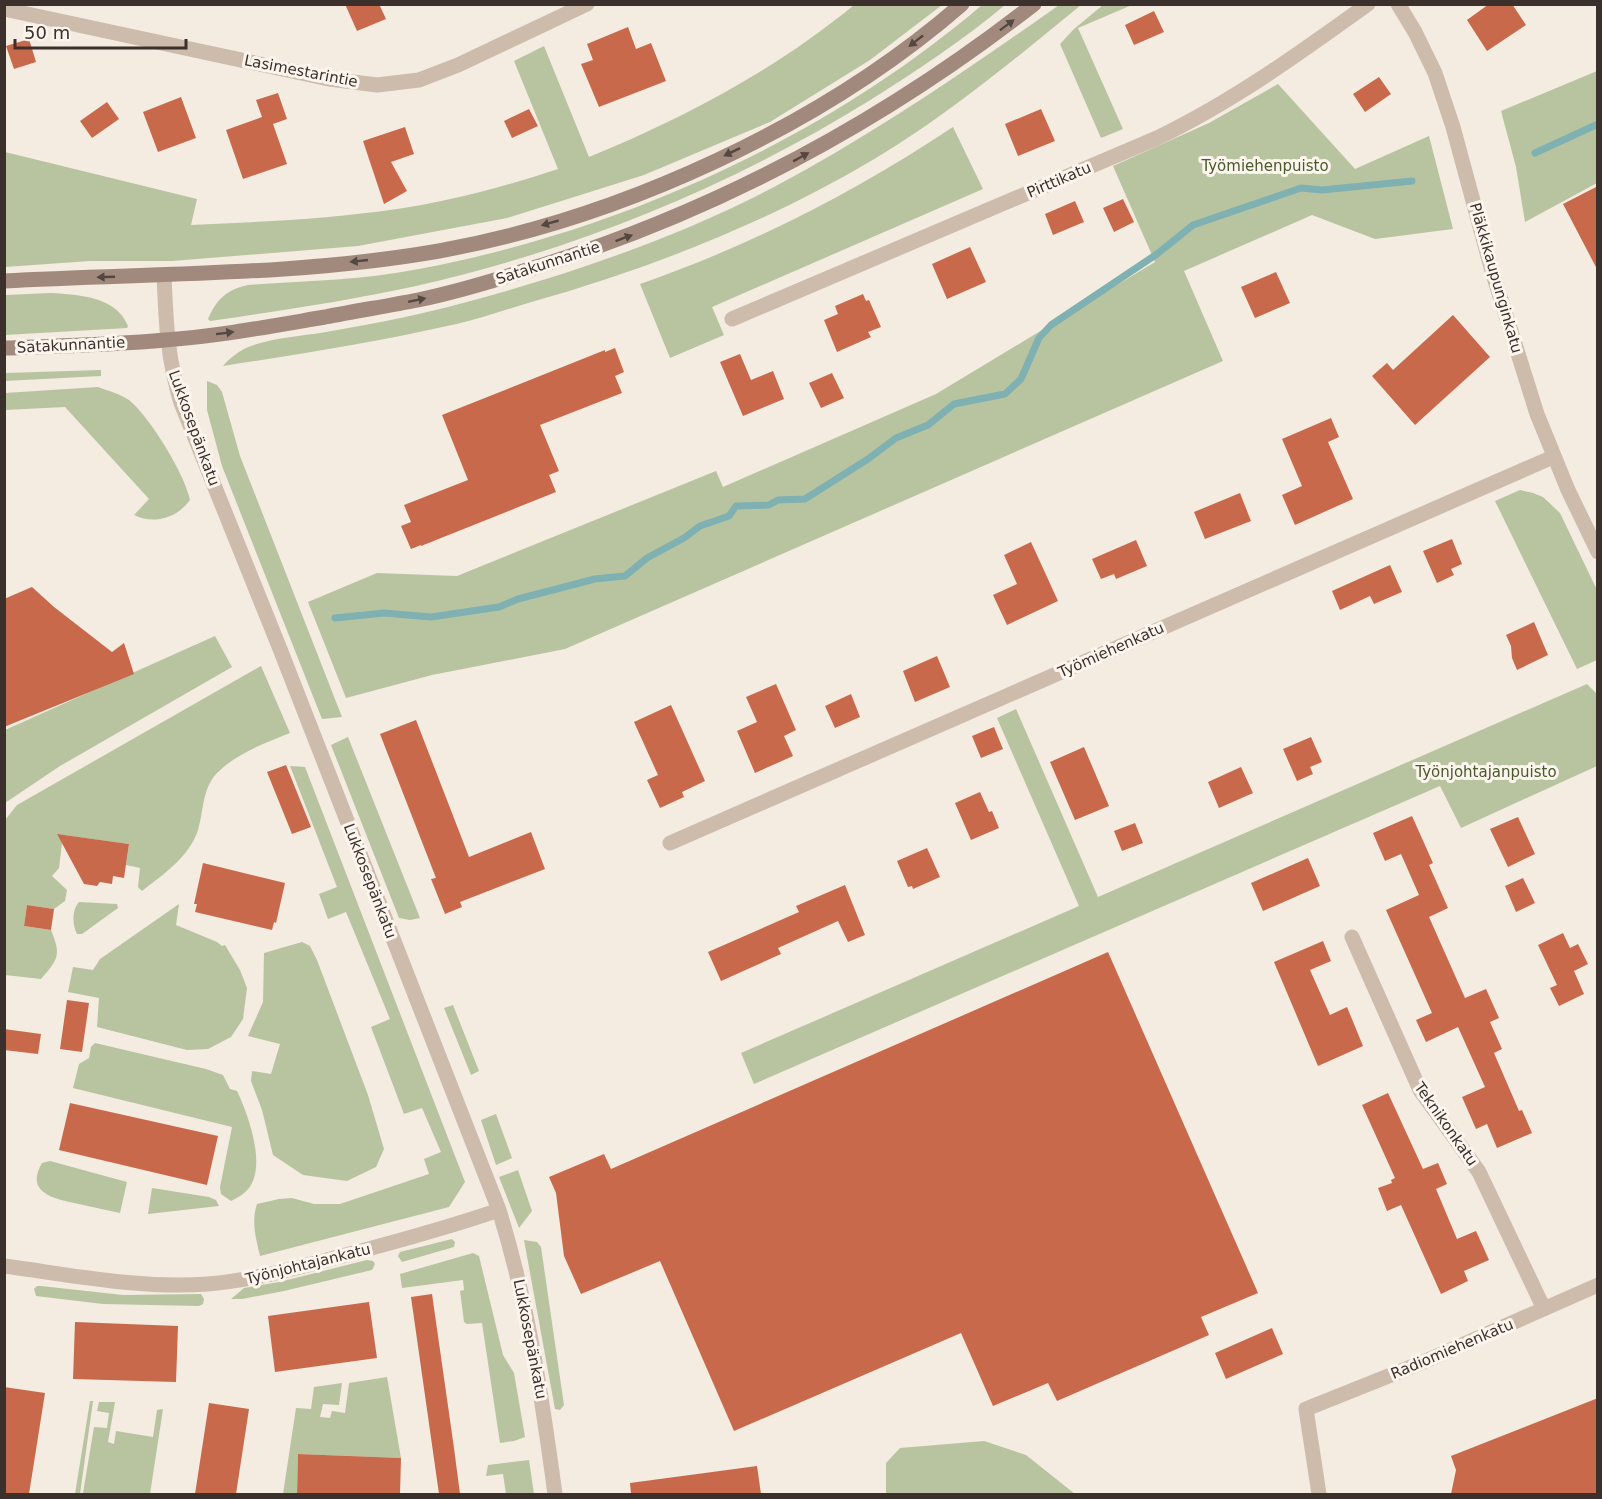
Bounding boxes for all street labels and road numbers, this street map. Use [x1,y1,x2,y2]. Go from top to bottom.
street label: Lasimestarintie [243,51,359,91]
street label: Pirttikatu [1024,158,1094,202]
street label: Pläkkikaupunginkatu [1466,201,1526,355]
street label: Satakunnantie [494,238,602,288]
street label: Satakunnantie [16,333,126,357]
street label: Lukkosepänkatu [165,368,223,488]
street label: Työmiehenkatu [1054,619,1167,682]
street label: Lukkosepänkatu [340,821,400,941]
street label: Teknikonkatu [1410,1078,1481,1169]
street label: Työnjohtajankatu [243,1240,372,1288]
street label: Lukkosepänkatu [510,1277,550,1401]
street label: Radiomiehenkatu [1388,1315,1516,1383]

